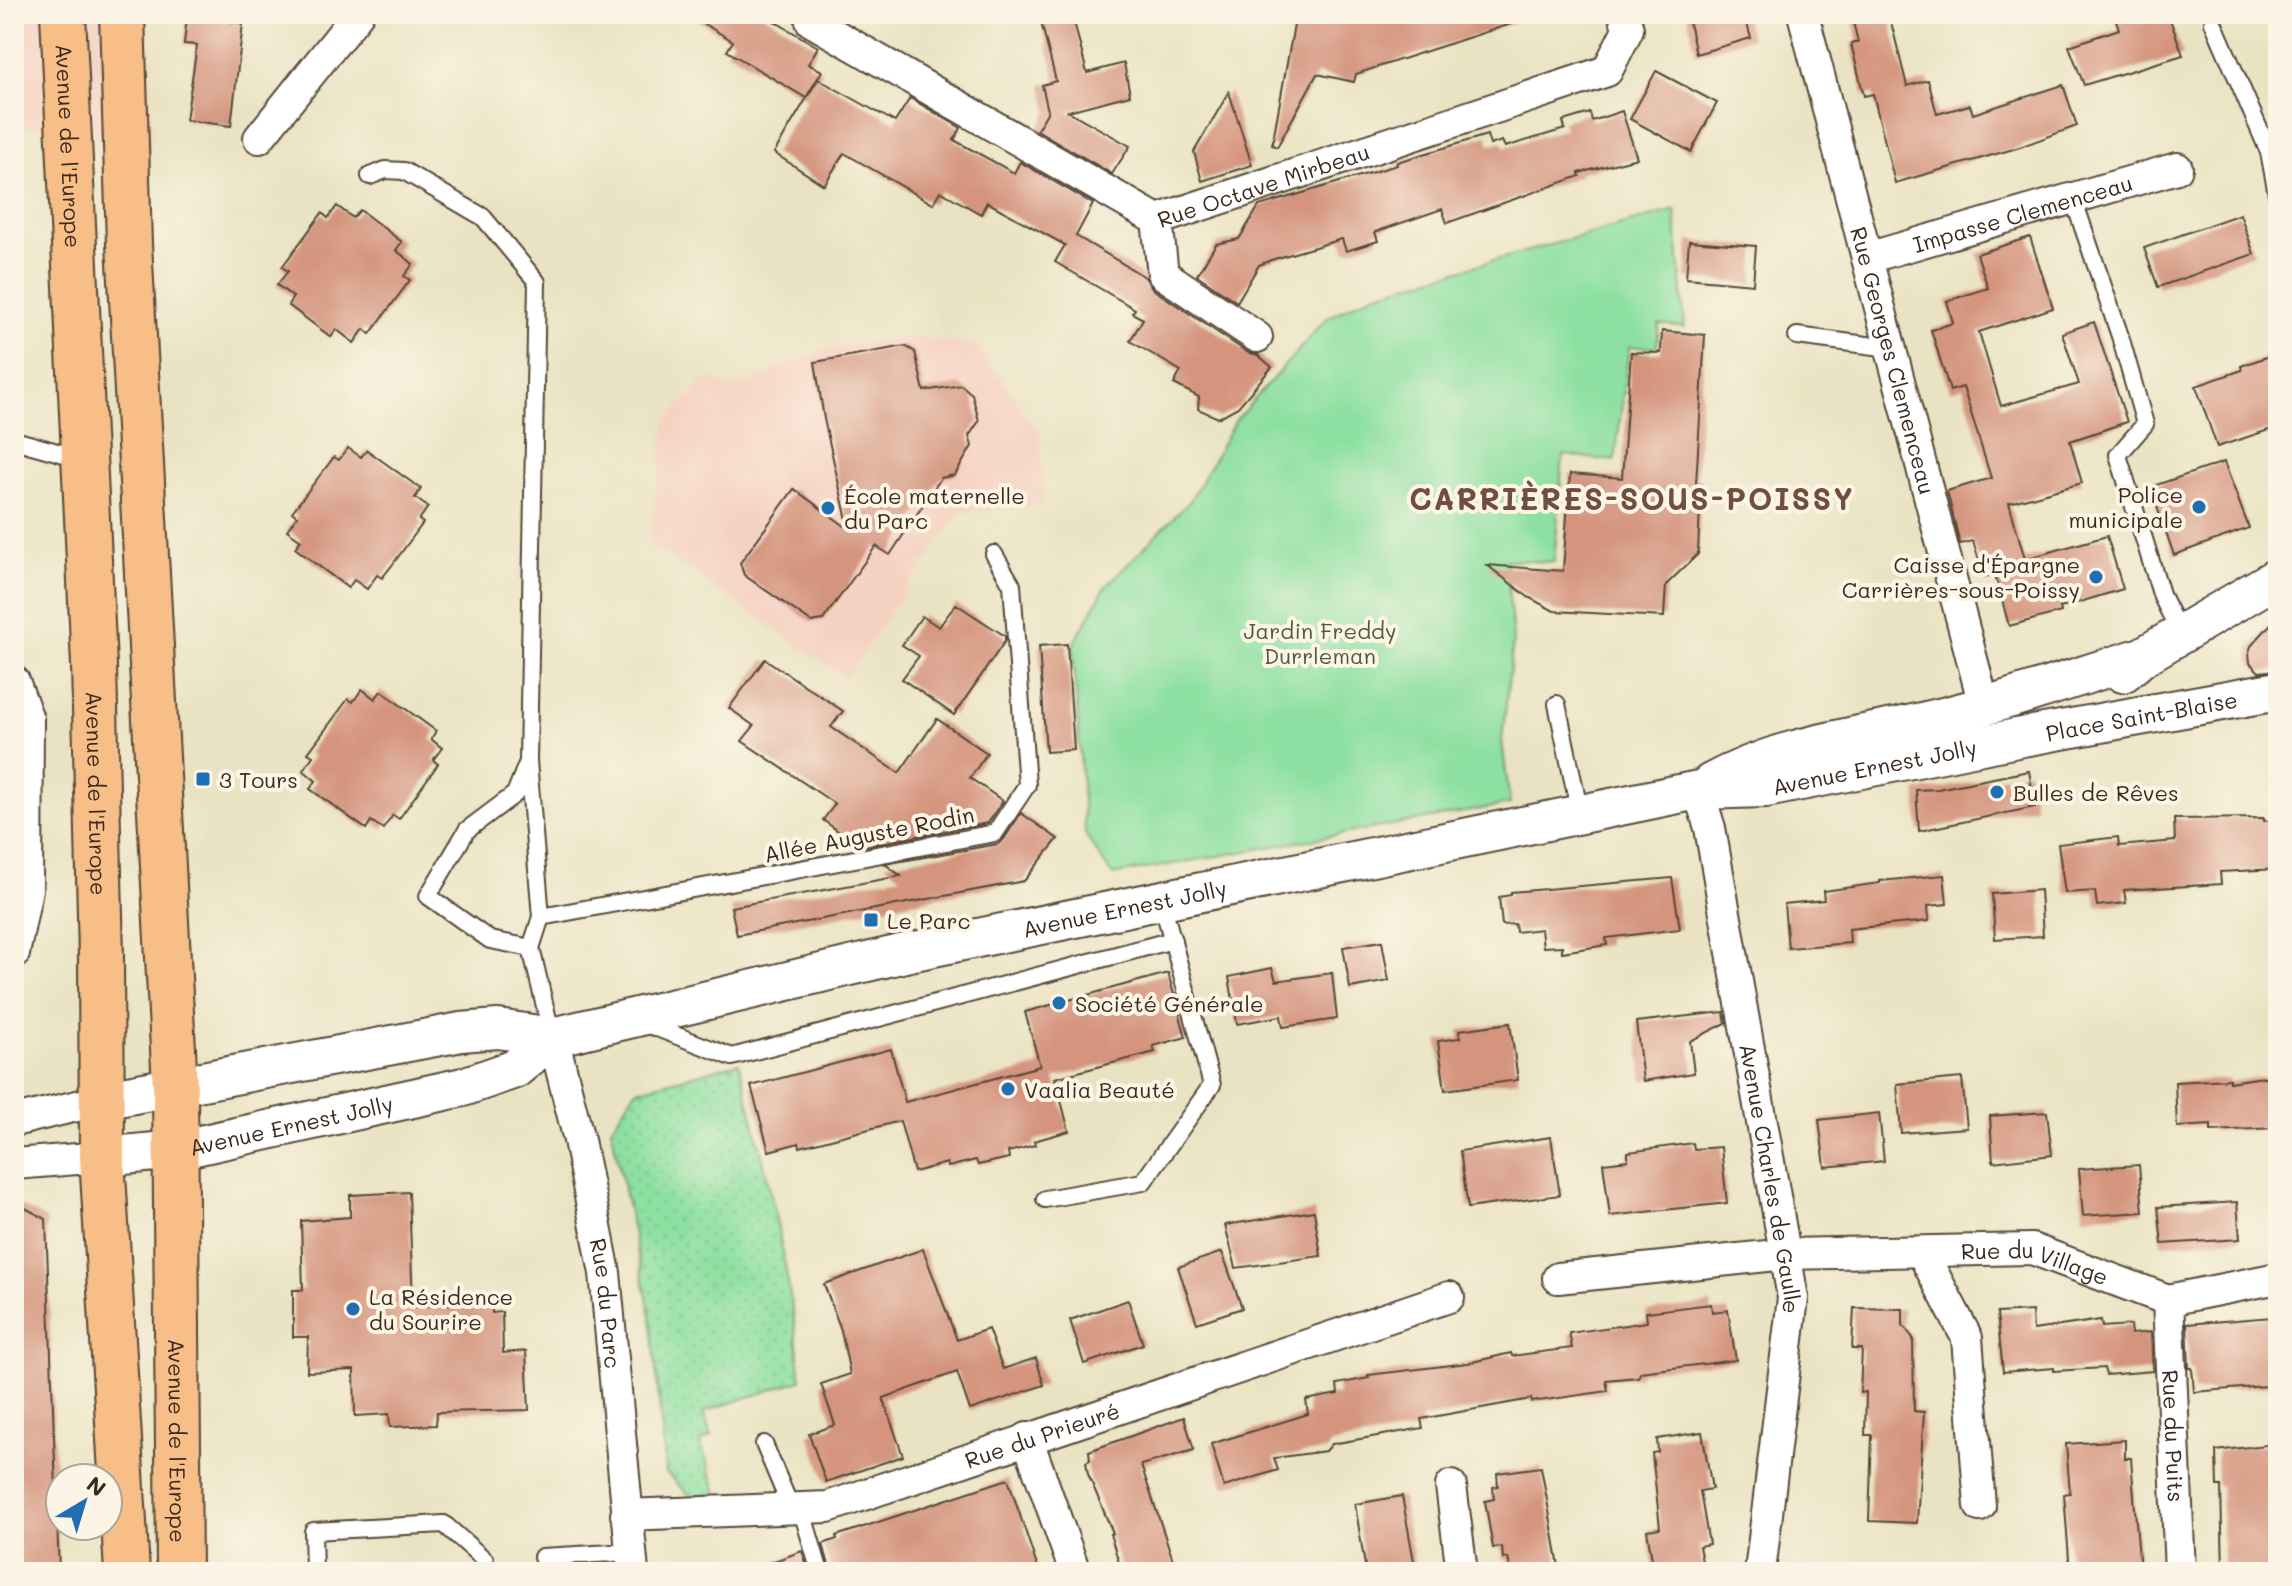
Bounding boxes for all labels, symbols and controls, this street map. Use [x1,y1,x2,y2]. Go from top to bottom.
street label: Avenue de l'Europe [50,43,89,249]
street label: Rue Octave Mirbeau [1153,136,1373,233]
street label: Impasse Clemenceau [1909,167,2136,258]
street label: Rue Georges Clemenceau [1845,223,1943,497]
district label: CARRIÈRES-SOUS-POISSY [1409,478,1855,518]
place label: Police municipale [2068,480,2183,534]
place label: École maternelle du Parc [844,481,1025,535]
marker: Police municipale [2190,498,2208,516]
marker: École maternelle du Parc [819,499,837,517]
place label: Caisse d'Épargne Carrières-sous-Poissy [1842,550,2080,604]
marker: Caisse d'Épargne Carrières-sous-Poissy [2087,568,2105,586]
park label: Jardin Freddy Durrleman [1243,616,1397,670]
street label: Place Saint-Blaise [2043,684,2240,747]
street label: Avenue de l'Europe [80,691,114,896]
street label: Avenue Ernest Jolly [1770,732,1979,801]
place label: 3 Tours [219,765,298,794]
marker: 3 Tours [194,770,212,788]
place label: Bulles de Rêves [2013,778,2179,807]
marker: Bulles de Rêves [1988,783,2006,801]
street label: Allée Auguste Rodin [761,799,977,869]
street label: Avenue Ernest Jolly [1020,873,1229,943]
place label: Le Parc [887,906,970,935]
marker: Le Parc [862,911,880,929]
place label: Société Générale [1075,989,1264,1018]
marker: Société Générale [1050,994,1068,1012]
street label: Avenue Charles de Gaulle [1734,1041,1808,1316]
place label: Vaalia Beauté [1024,1075,1175,1104]
marker: Vaalia Beauté [999,1080,1017,1098]
street label: Avenue Ernest Jolly [186,1088,396,1161]
street label: Rue du Village [1960,1234,2113,1291]
street label: Rue du Parc [584,1236,628,1370]
place label: La Résidence du Sourire [369,1282,513,1336]
marker: La Résidence du Sourire [344,1300,362,1318]
street label: Avenue de l'Europe [163,1338,193,1543]
street label: Rue du Puits [2157,1369,2191,1503]
street label: Rue du Prieuré [961,1395,1123,1474]
north arrow [44,1462,124,1542]
text: N [81,1469,112,1502]

